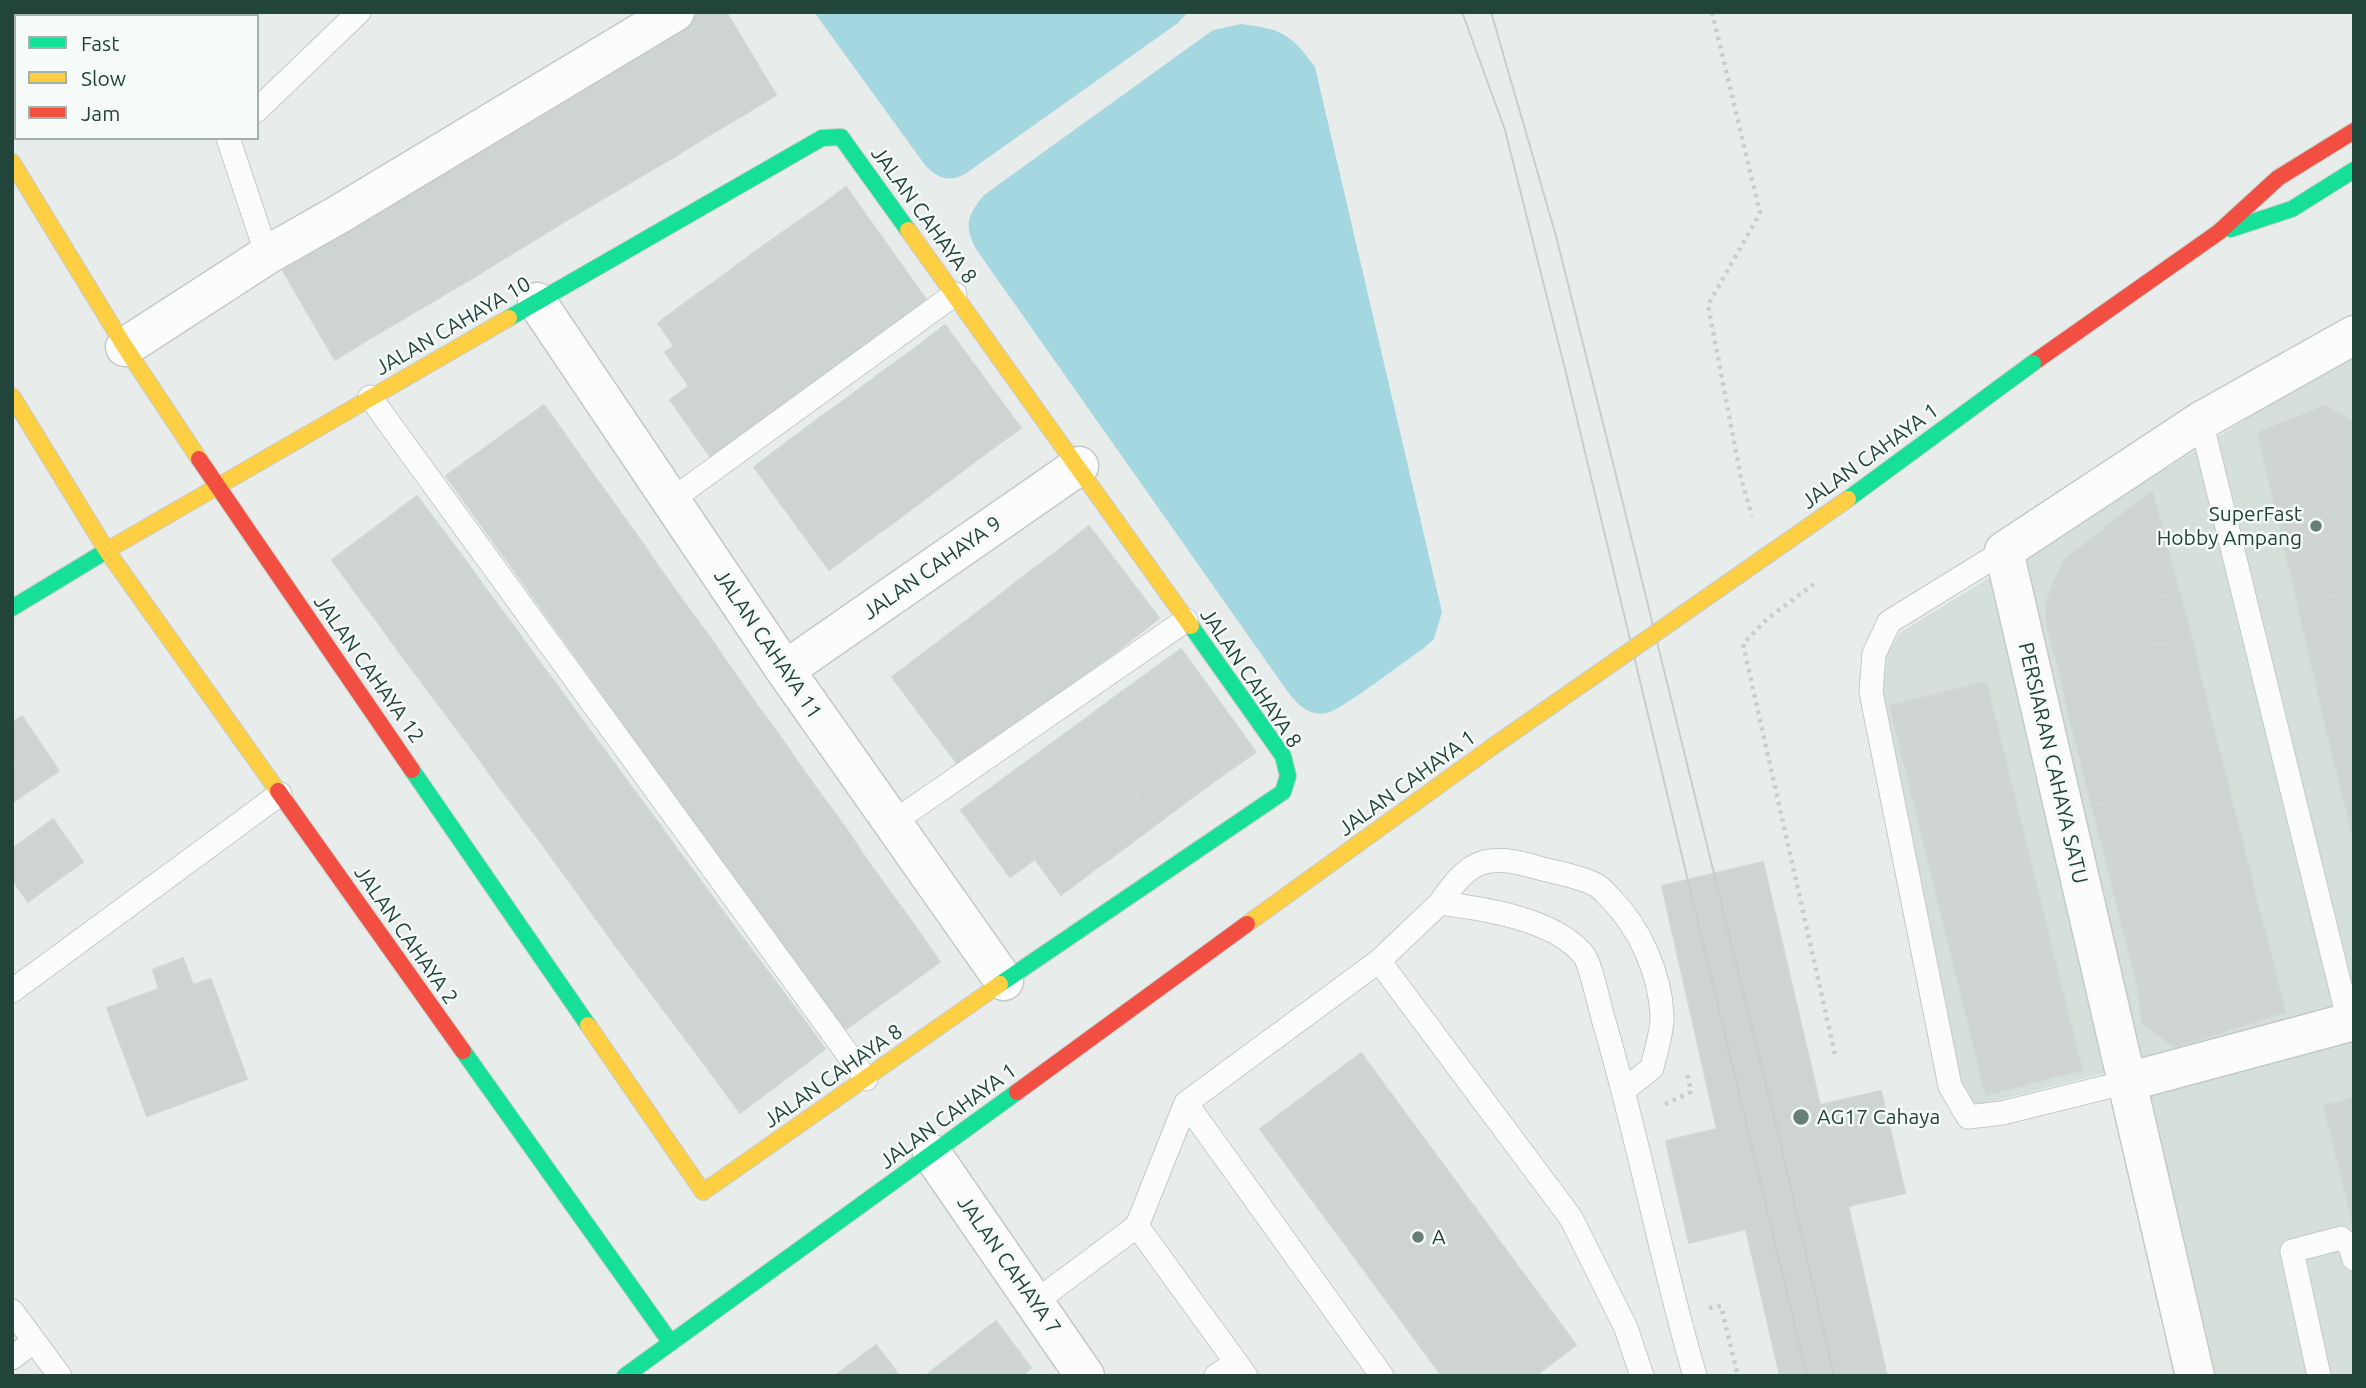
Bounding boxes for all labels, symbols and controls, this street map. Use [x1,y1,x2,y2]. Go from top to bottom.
legend [14,14,259,140]
text: Fast [81,31,119,55]
text: Slow [81,66,126,90]
text: Jam [81,101,120,125]
street label: JALAN CAHAYA 8 [866,141,982,289]
street label: JALAN CAHAYA 10 [371,271,535,381]
street label: JALAN CAHAYA 1 [1796,398,1944,514]
place label: SuperFast Hobby Ampang [2157,501,2302,551]
street label: JALAN CAHAYA 9 [858,511,1006,625]
marker: SuperFast Hobby Ampang [2308,518,2324,534]
street label: JALAN CAHAYA 11 [709,564,827,724]
street label: JALAN CAHAYA 12 [308,590,430,748]
street label: JALAN CAHAYA 8 [1195,603,1307,753]
street label: PERSIARAN CAHAYA SATU [2013,640,2093,886]
street label: JALAN CAHAYA 1 [1333,725,1481,841]
street label: JALAN CAHAYA 2 [349,861,463,1009]
street label: JALAN CAHAYA 8 [759,1019,907,1133]
street label: JALAN CAHAYA 1 [874,1058,1022,1174]
place label: AG17 Cahaya [1817,1104,1940,1130]
marker: AG17 Cahaya [1791,1107,1811,1127]
street label: JALAN CAHAYA 7 [952,1191,1066,1339]
place label: A [1432,1224,1446,1250]
marker: A [1410,1229,1426,1245]

